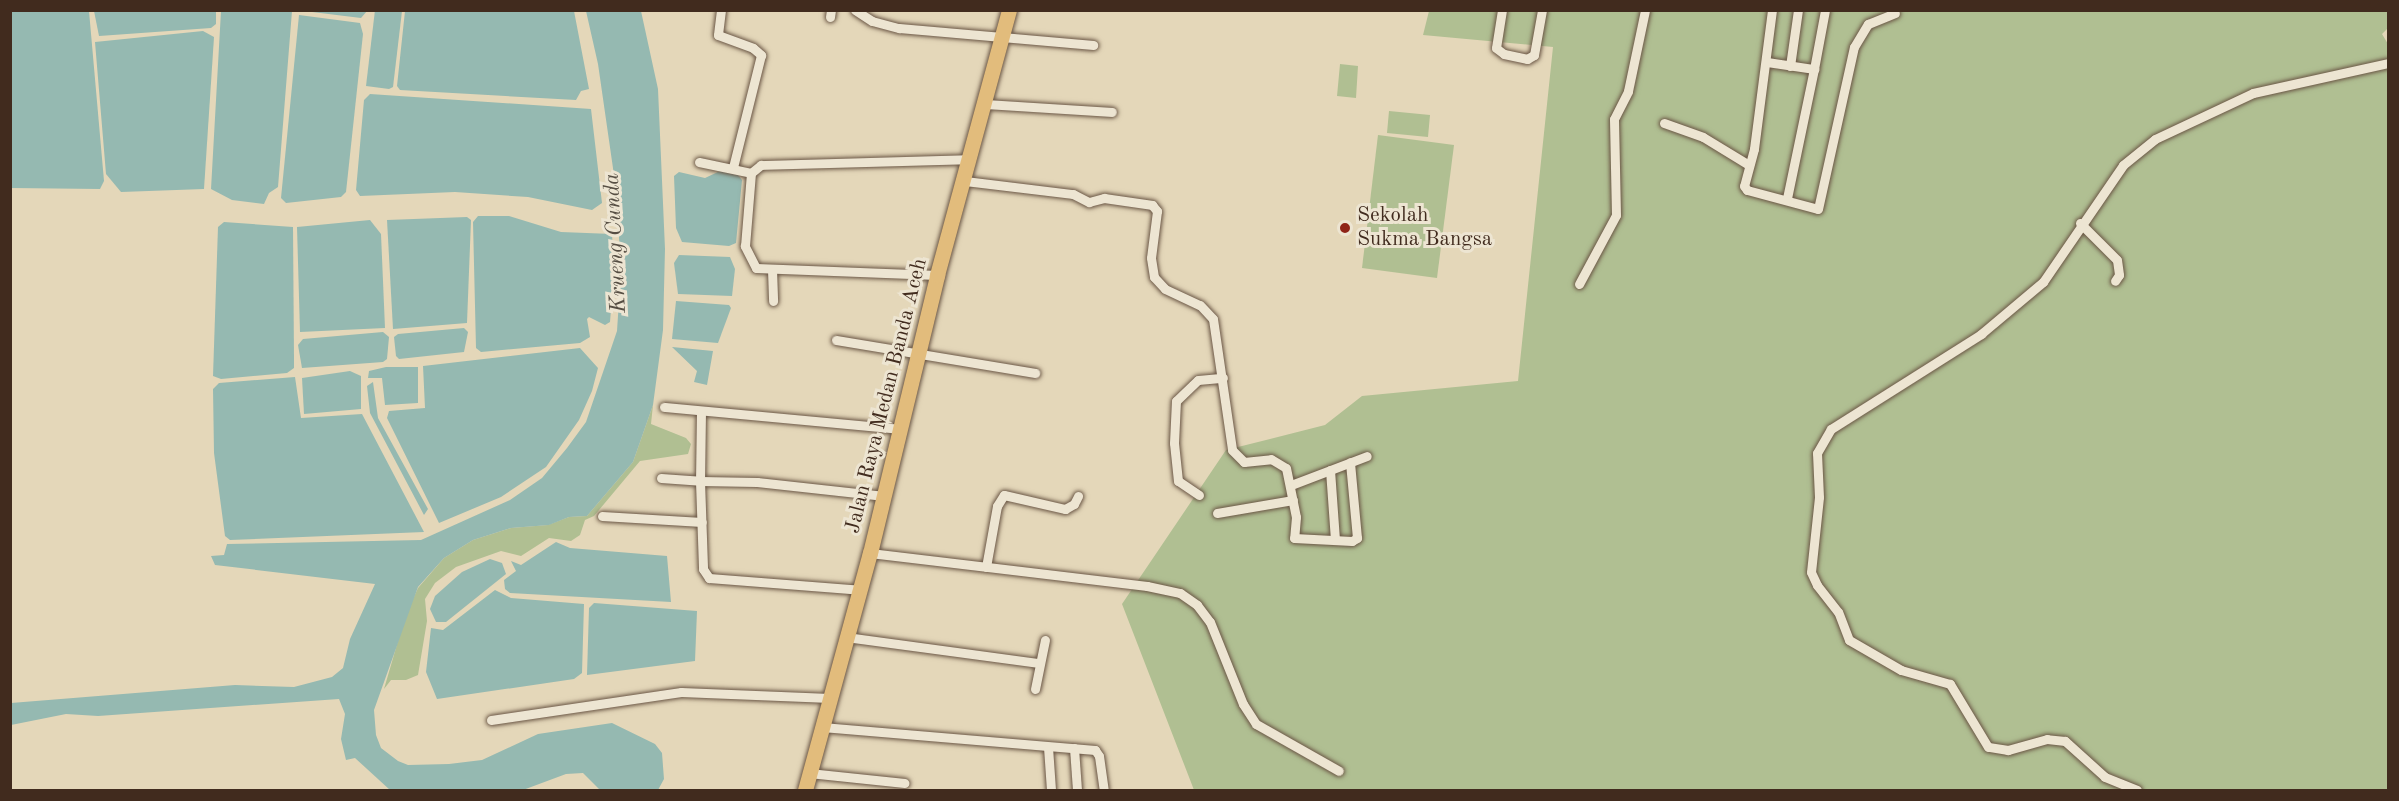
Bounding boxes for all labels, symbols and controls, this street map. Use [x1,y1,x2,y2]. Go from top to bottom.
water label: Krueng Cunda [599,172,633,314]
place label: Sekolah Sukma Bangsa [1357,203,1492,253]
marker: Sekolah Sukma Bangsa [1338,221,1352,235]
street label: Jalan Raya Medan Banda Aceh [841,256,933,536]

